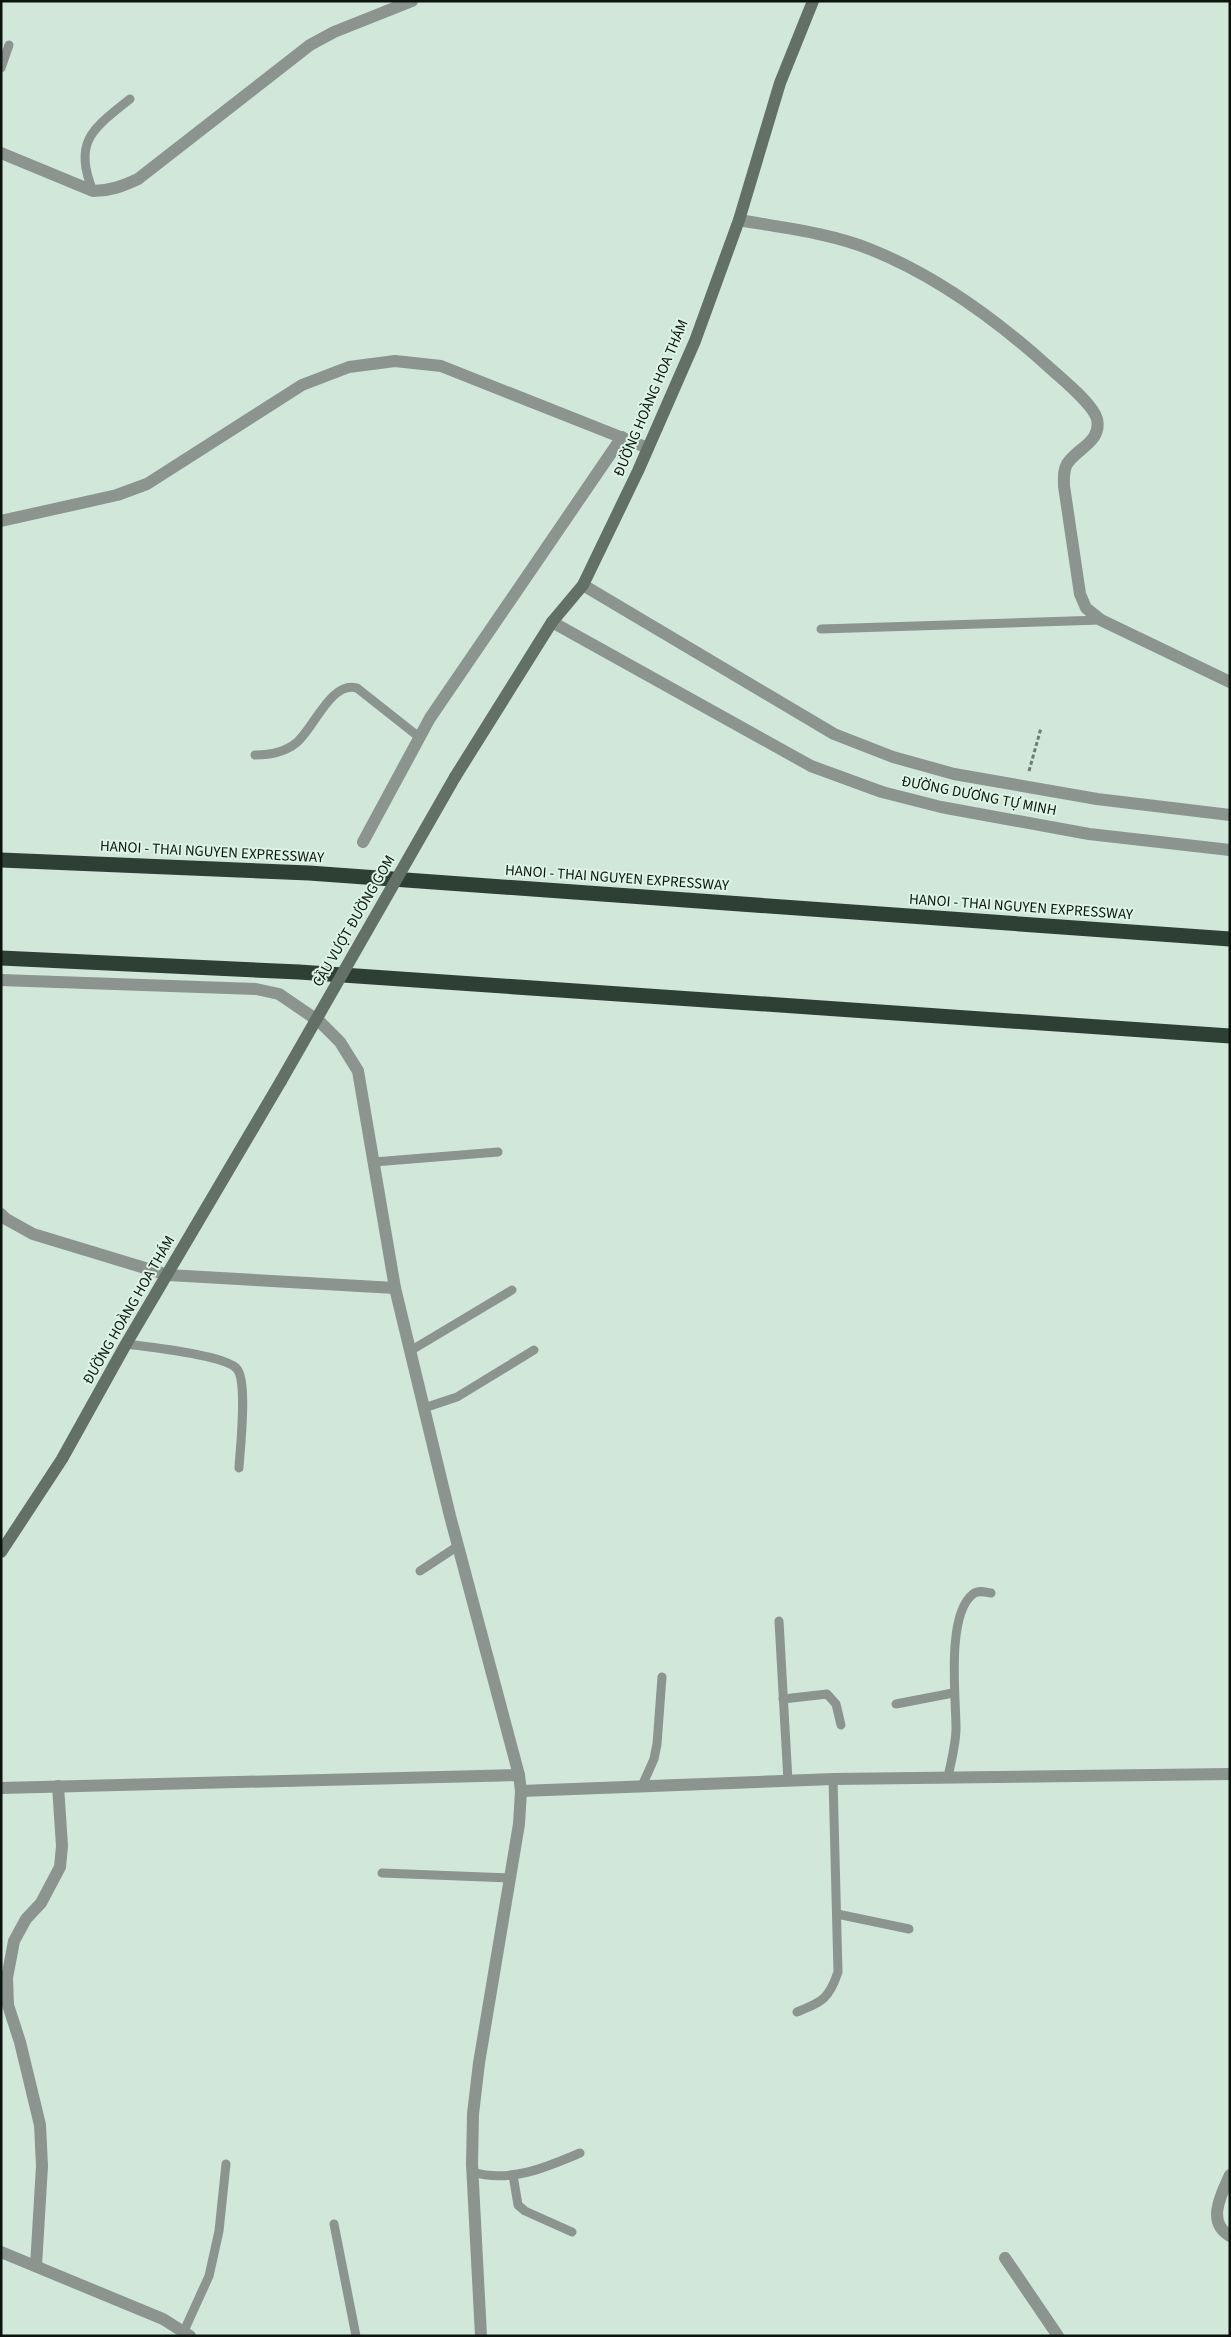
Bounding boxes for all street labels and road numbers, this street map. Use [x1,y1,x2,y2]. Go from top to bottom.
street label: ĐƯỜNG HOÀNG HOA THÁM [608,316,694,480]
street label: ĐƯỜNG DƯƠNG TỰ MINH [900,771,1058,821]
street label: HANOI - THAI NGUYEN EXPRESSWAY [99,836,326,868]
street label: CẦU VƯỢT ĐƯỜNG GOM [308,851,400,991]
street label: HANOI - THAI NGUYEN EXPRESSWAY [504,860,731,896]
street label: HANOI - THAI NGUYEN EXPRESSWAY [908,889,1135,925]
street label: ĐƯỜNG HOÀNG HOA THÁM [78,1232,180,1388]

